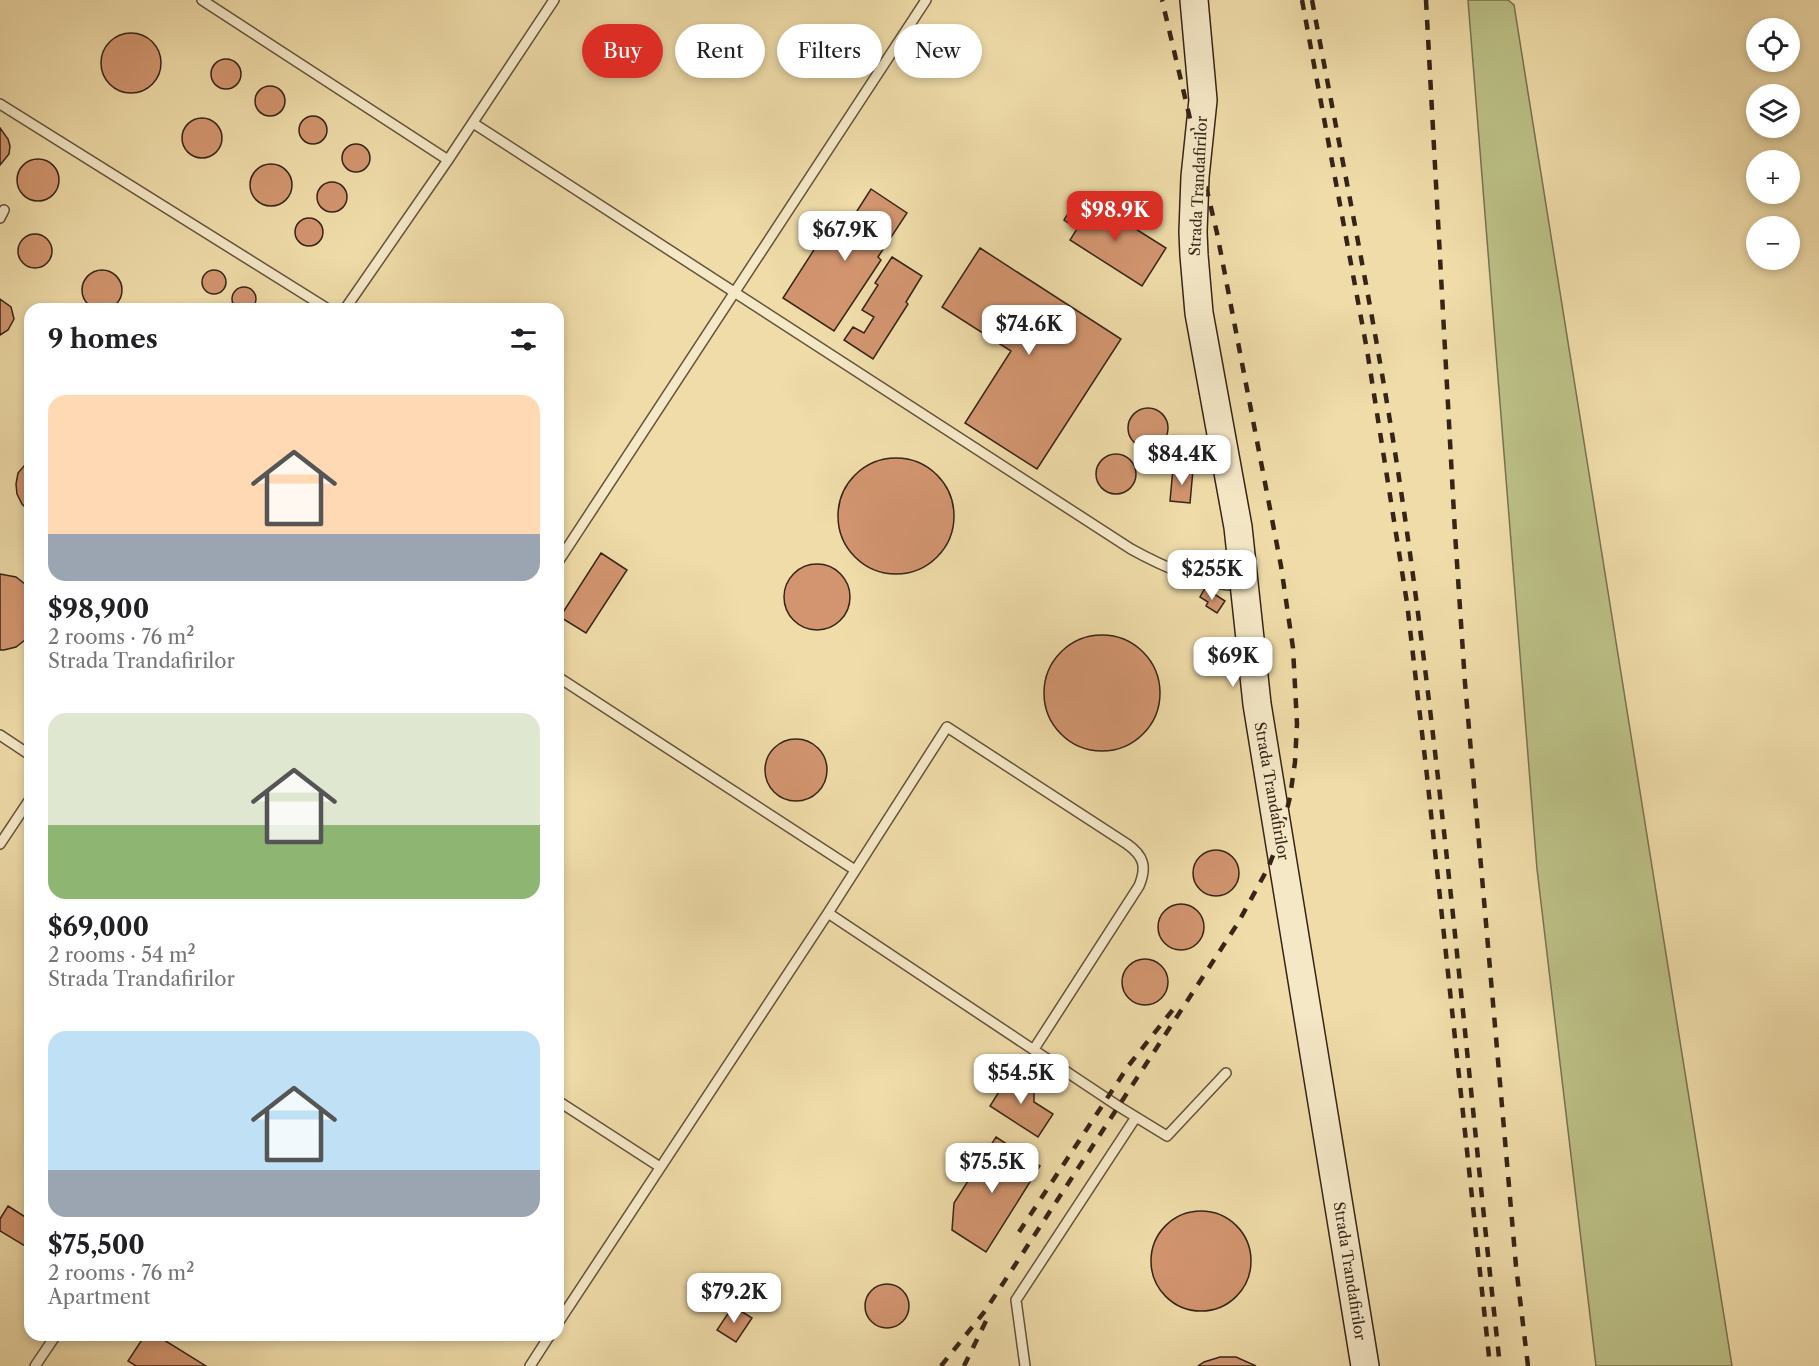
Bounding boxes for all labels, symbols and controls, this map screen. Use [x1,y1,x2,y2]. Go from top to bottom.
map controls [1746,18,1800,270]
button: locate [1746,18,1800,72]
chip: Buy [582,24,663,78]
chip: Rent [675,24,765,78]
chip: Filters [777,24,882,78]
chip: New [894,24,982,78]
button: layers [1746,84,1800,138]
street label: Strada Trandafirilor [1185,115,1211,256]
button: + [1746,150,1800,204]
pin: $98.9K [1066,191,1164,242]
text: $98.9K [1081,198,1149,222]
pin: $67.9K [796,211,894,262]
button: − [1746,216,1800,270]
text: $67.9K [812,218,878,242]
pin: $74.6K [980,305,1078,356]
text: $74.6K [996,312,1062,336]
text: 9 homes [48,323,158,355]
icon: filters [507,323,540,356]
icon: home [240,434,348,542]
pin: $84.4K [1133,435,1231,486]
text: $84.4K [1148,442,1216,466]
pin: $255K [1170,550,1254,601]
text: $255K [1181,557,1243,581]
text: $98,900 [48,593,149,625]
text: 2 rooms · 76 m² [48,625,194,649]
pin: $69K [1197,637,1269,688]
text: $69K [1207,644,1259,668]
text: Strada Trandafirilor [48,649,235,673]
street label: Strada Trandafirilor [1250,720,1294,862]
icon: home [240,752,348,860]
text: $69,000 [48,911,149,943]
text: 2 rooms · 54 m² [48,943,196,967]
text: Strada Trandafirilor [48,967,235,991]
pin: $54.5K [972,1054,1070,1105]
text: $54.5K [988,1061,1054,1085]
icon: home [240,1070,348,1178]
pin: $75.5K [943,1143,1041,1194]
text: $75.5K [959,1150,1025,1174]
street label: Strada Trandafirilor [1330,1200,1370,1342]
text: $75,500 [48,1229,145,1261]
text: 2 rooms · 76 m² [48,1261,194,1285]
pin: $79.2K [685,1273,783,1324]
text: $79.2K [701,1280,767,1304]
text: Apartment [48,1285,151,1309]

